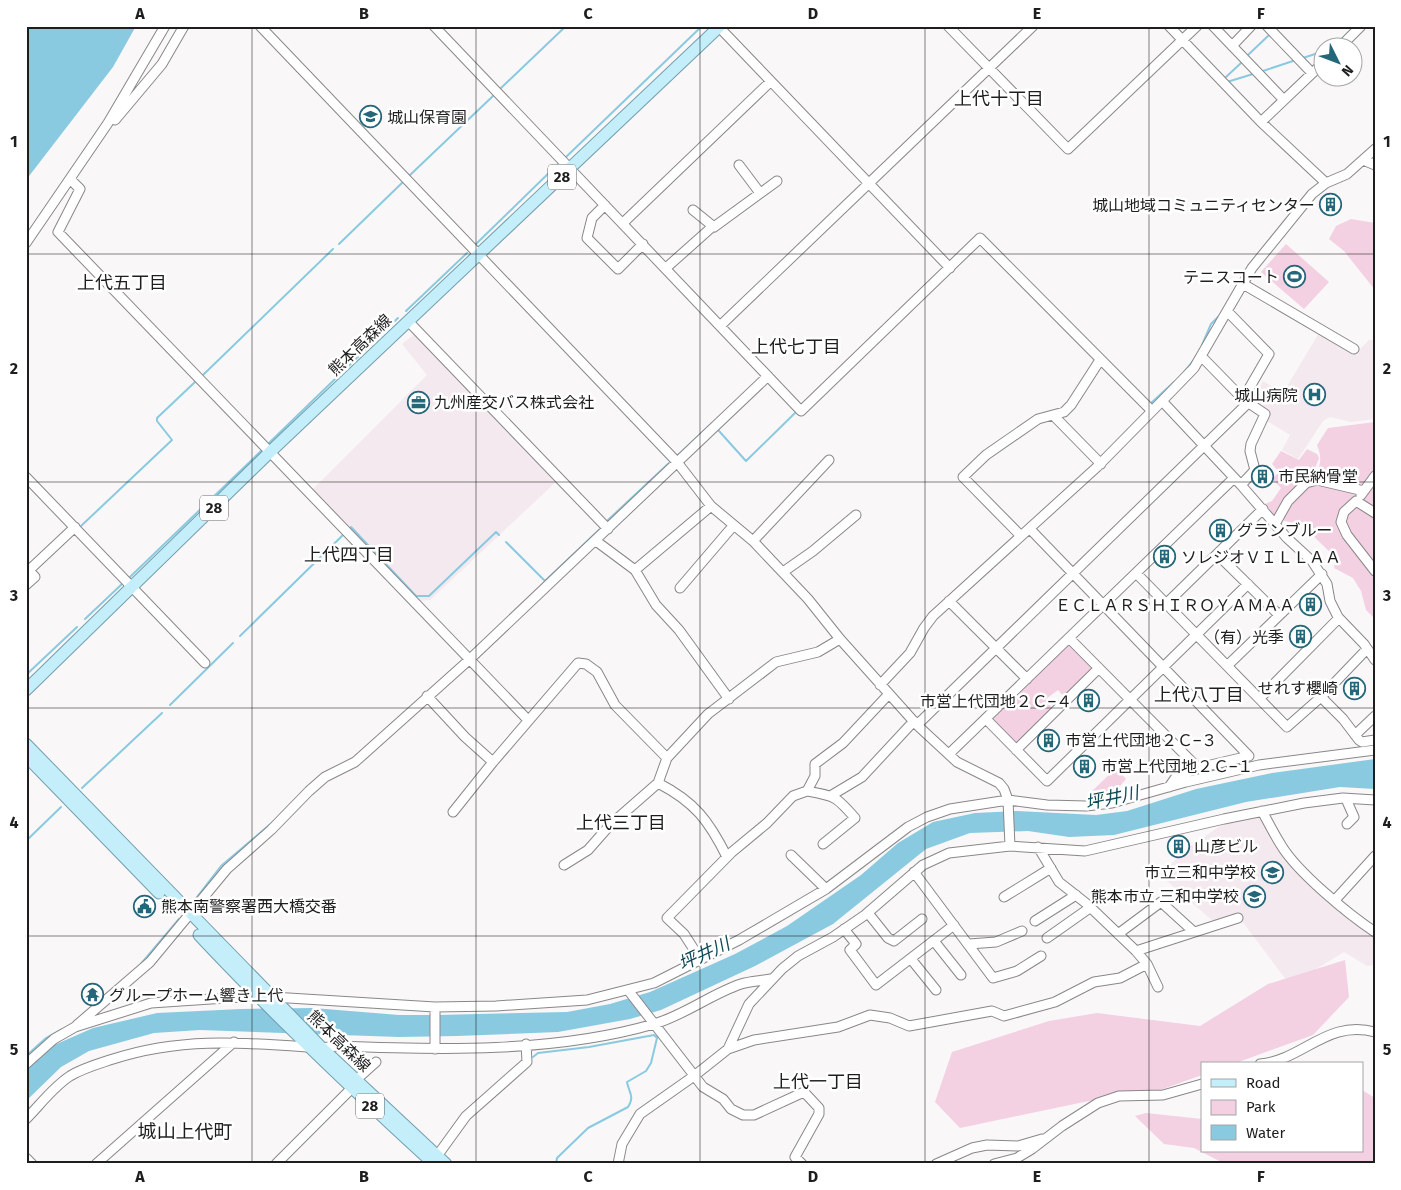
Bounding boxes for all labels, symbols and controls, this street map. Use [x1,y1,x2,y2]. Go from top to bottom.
text: A [134,4,145,23]
text: B [359,4,369,23]
text: C [583,4,593,23]
text: D [808,4,818,23]
text: E [1033,4,1041,23]
text: F [1257,4,1265,23]
north arrow [1314,38,1364,88]
text: N [1338,61,1357,80]
district label: 上代十丁目 [954,88,1044,110]
school or university icon: 城山保育園 [359,105,383,129]
place label: 城山保育園 [387,108,467,127]
text: 1 [10,132,18,151]
text: 1 [1383,132,1391,151]
road number: 28 [548,164,576,190]
building icon: 城山地域コミュニティセンター [1319,193,1343,217]
place label: 城山地域コミュニティセンター [1092,196,1315,215]
sports icon: テニスコート [1283,265,1307,289]
place label: テニスコート [1183,268,1279,287]
district label: 上代五丁目 [77,272,167,294]
street label: 熊本高森線 [325,310,395,380]
district label: 上代七丁目 [751,336,841,358]
text: 2 [10,359,18,378]
text: 2 [1383,359,1391,378]
hospital icon: 城山病院 [1302,383,1326,407]
place label: 城山病院 [1234,386,1298,405]
office icon: 九州産交バス株式会社 [406,390,430,414]
place label: 九州産交バス株式会社 [434,393,594,412]
building icon: 市民納骨堂 [1250,464,1274,488]
place label: 市民納骨堂 [1278,467,1358,486]
road number: 28 [200,496,228,520]
building icon: グランブルー [1209,518,1233,542]
place label: グランブルー [1237,521,1333,540]
district label: 上代四丁目 [304,544,394,566]
building icon: ソレジオＶＩＬＬＡＡ [1153,545,1177,569]
place label: ソレジオＶＩＬＬＡＡ [1181,548,1341,567]
text: 3 [9,586,18,605]
text: 3 [1382,586,1391,605]
building icon: ＥＣＬＡＲＳＨＩＲＯＹＡＭＡＡ [1299,593,1323,617]
place label: ＥＣＬＡＲＳＨＩＲＯＹＡＭＡＡ [1055,596,1295,615]
building icon: （有）光季 [1288,625,1312,649]
place label: （有）光季 [1204,628,1284,647]
building icon: せれす櫻崎 [1342,676,1366,700]
place label: せれす櫻崎 [1258,679,1338,698]
district label: 上代八丁目 [1154,684,1244,706]
building icon: 市営上代団地２Ｃ―４ [1076,689,1100,713]
place label: 市営上代団地２Ｃ―４ [920,692,1072,711]
building icon: 市営上代団地２Ｃ―３ [1037,728,1061,752]
place label: 市営上代団地２Ｃ―３ [1065,731,1217,750]
building icon: 市営上代団地２Ｃ―１ [1073,754,1097,778]
place label: 市営上代団地２Ｃ―１ [1101,757,1253,776]
water label: 坪井川 [1083,781,1143,814]
district label: 上代三丁目 [576,812,666,834]
text: 4 [9,813,19,832]
text: 4 [1382,813,1392,832]
building icon: 山彦ビル [1166,834,1190,858]
place label: 山彦ビル [1194,837,1258,856]
school or university icon: 市立三和中学校 [1260,860,1284,884]
place label: 市立三和中学校 [1144,863,1256,882]
school or university icon: 熊本市立 三和中学校 [1243,884,1267,908]
place label: 熊本市立 三和中学校 [1091,887,1239,906]
public building icon: 熊本南警察署西大橋交番 [133,894,157,918]
place label: 熊本南警察署西大橋交番 [161,897,337,916]
water label: 坪井川 [675,932,735,975]
temple icon: グループホーム響き上代 [81,983,105,1007]
place label: グループホーム響き上代 [109,986,284,1005]
street label: 熊本高森線 [304,1006,374,1076]
text: 5 [10,1040,19,1059]
text: 5 [1383,1040,1392,1059]
legend [1201,1062,1364,1152]
district label: 上代一丁目 [773,1071,863,1093]
text: Road [1246,1074,1281,1092]
road number: 28 [356,1094,384,1118]
text: Park [1246,1098,1276,1116]
district label: 城山上代町 [137,1120,233,1143]
text: Water [1246,1124,1285,1142]
text: A [134,1167,145,1186]
text: B [359,1167,369,1186]
text: C [583,1167,593,1186]
text: D [808,1167,818,1186]
text: E [1033,1167,1041,1186]
text: F [1257,1167,1265,1186]

